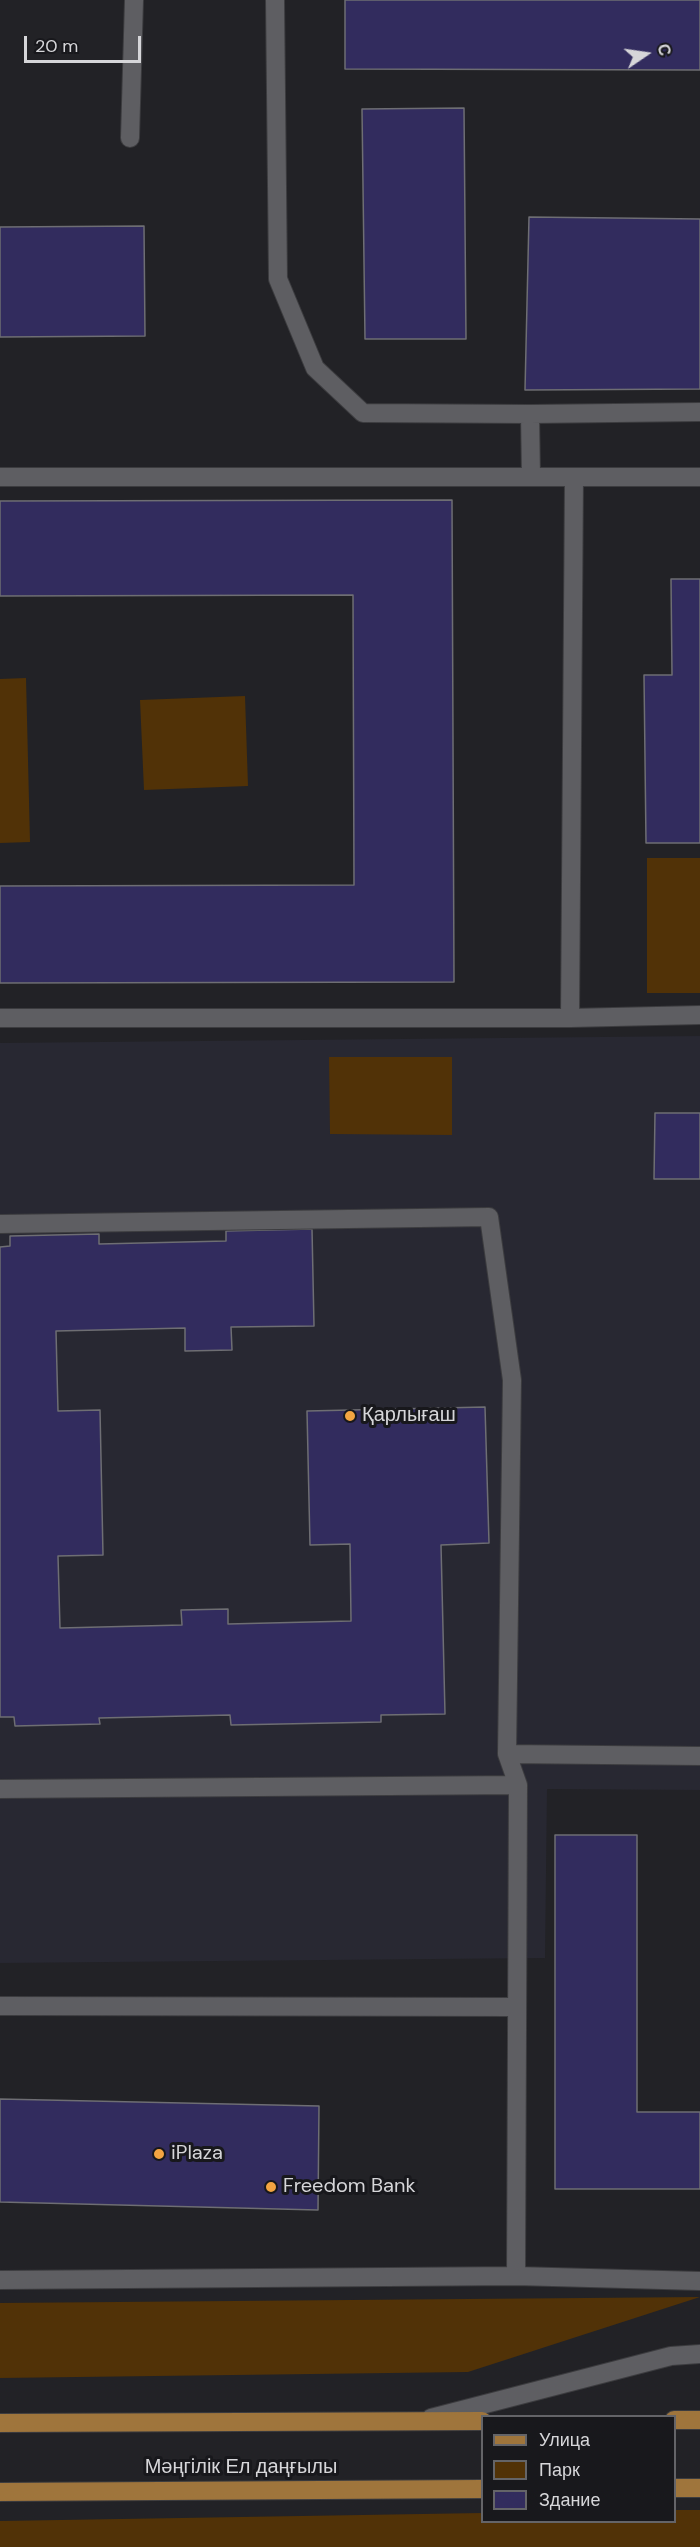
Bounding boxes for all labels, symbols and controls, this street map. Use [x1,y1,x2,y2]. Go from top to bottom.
scale bar [27,24,144,62]
north arrow [616,24,676,84]
text: 20 m [35,34,78,58]
text: С [652,42,676,58]
place label: Қарлығаш [362,1404,456,1428]
marker: Қарлығаш [343,1409,357,1423]
place label: iPlaza [171,2142,223,2166]
marker: iPlaza [152,2147,166,2161]
place label: Freedom Bank [283,2175,415,2199]
marker: Freedom Bank [264,2180,278,2194]
legend [481,2415,676,2523]
text: Улица [539,2428,590,2452]
street label: Мәңгілік Ел даңғылы [145,2456,337,2480]
text: Парк [539,2458,580,2482]
text: Здание [539,2488,600,2512]

